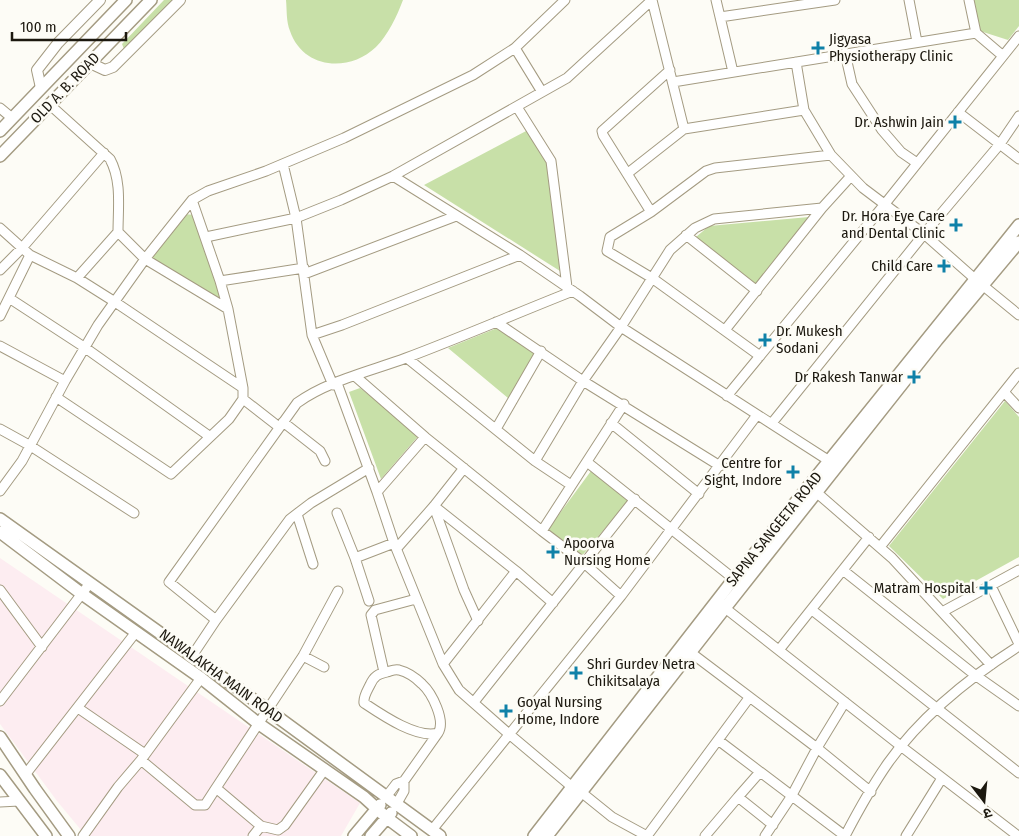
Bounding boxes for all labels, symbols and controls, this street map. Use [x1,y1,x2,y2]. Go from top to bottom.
scale bar [12,10,126,42]
text: 100 m [20,18,57,36]
place label: Jigyasa Physiotherapy Clinic [829,30,953,65]
marker: Jigyasa Physiotherapy Clinic [811,41,825,55]
street label: OLD A. B. ROAD [27,49,103,127]
place label: Dr. Ashwin Jain [854,113,944,131]
marker: Dr. Ashwin Jain [948,115,962,129]
place label: Dr. Hora Eye Care and Dental Clinic [841,207,946,242]
marker: Dr. Hora Eye Care and Dental Clinic [949,218,963,232]
place label: Child Care [871,257,933,275]
marker: Child Care [937,259,951,273]
place label: Dr. Mukesh Sodani [776,322,843,357]
marker: Dr. Mukesh Sodani [758,333,772,347]
place label: Dr Rakesh Tanwar [794,368,904,386]
marker: Dr Rakesh Tanwar [907,370,921,384]
place label: Centre for Sight, Indore [704,454,783,489]
marker: Centre for Sight, Indore [786,465,800,479]
street label: SAPNA SANGEETA ROAD [722,468,826,590]
place label: Apoorva Nursing Home [564,534,651,569]
marker: Apoorva Nursing Home [546,545,560,559]
place label: Matram Hospital [874,579,975,597]
marker: Matram Hospital [979,581,993,595]
street label: NAWALAKHA MAIN ROAD [156,625,286,727]
place label: Shri Gurdev Netra Chikitsalaya [587,655,695,690]
marker: Shri Gurdev Netra Chikitsalaya [569,666,583,680]
place label: Goyal Nursing Home, Indore [517,693,602,728]
marker: Goyal Nursing Home, Indore [499,704,513,718]
north arrow [959,776,1009,826]
text: उ [980,804,994,823]

